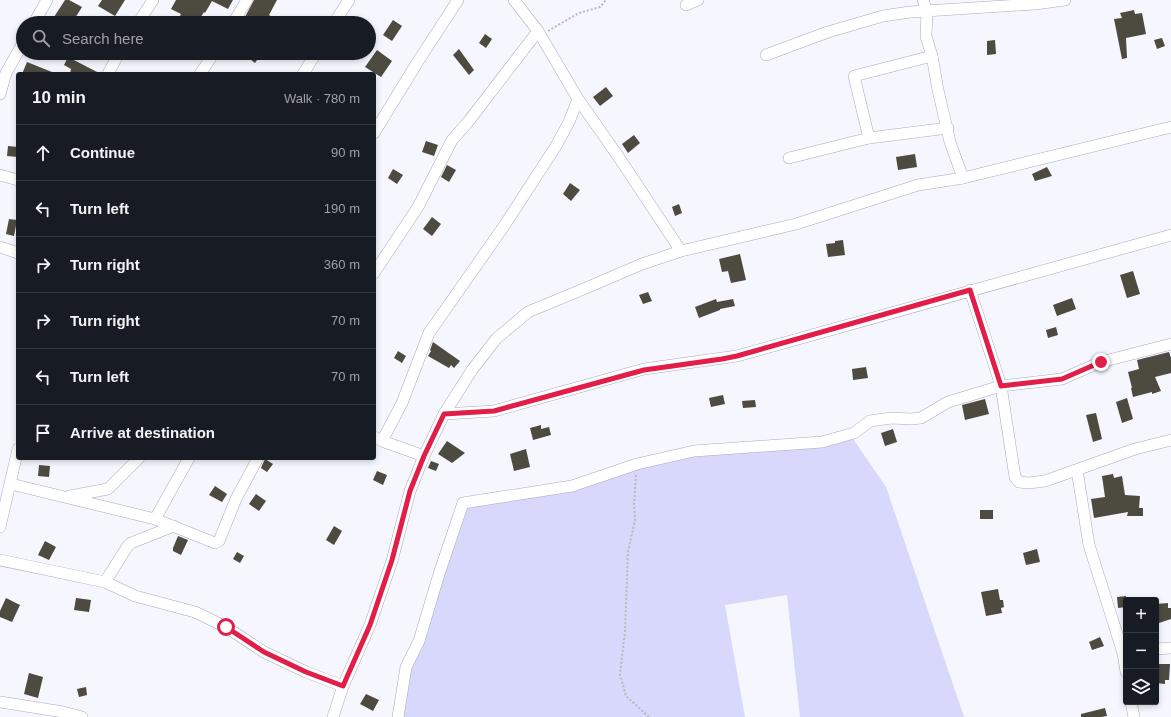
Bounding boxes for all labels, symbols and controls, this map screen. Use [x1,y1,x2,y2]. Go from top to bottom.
search box [16,16,376,60]
icon: search [30,27,52,49]
text: Search here [62,30,144,47]
text: 10 min [32,88,86,107]
text: Walk · 780 m [284,91,360,106]
icon: ahead [32,142,54,164]
text: Continue [70,144,135,161]
text: 90 m [331,145,360,160]
icon: left [32,198,54,220]
text: Turn left [70,200,129,217]
text: 190 m [324,201,360,216]
icon: right [32,254,54,276]
text: Turn right [70,256,140,273]
text: 360 m [324,257,360,272]
icon: right [32,310,54,332]
text: Turn right [70,312,140,329]
text: 70 m [331,313,360,328]
route end [1092,353,1110,371]
icon: left [32,366,54,388]
text: Turn left [70,368,129,385]
text: 70 m [331,369,360,384]
icon: arrive [32,422,54,444]
text: Arrive at destination [70,424,215,441]
map controls [1123,597,1159,705]
button: + [1123,597,1159,633]
route start [217,618,235,636]
button: − [1123,633,1159,669]
button: layers [1123,669,1159,705]

